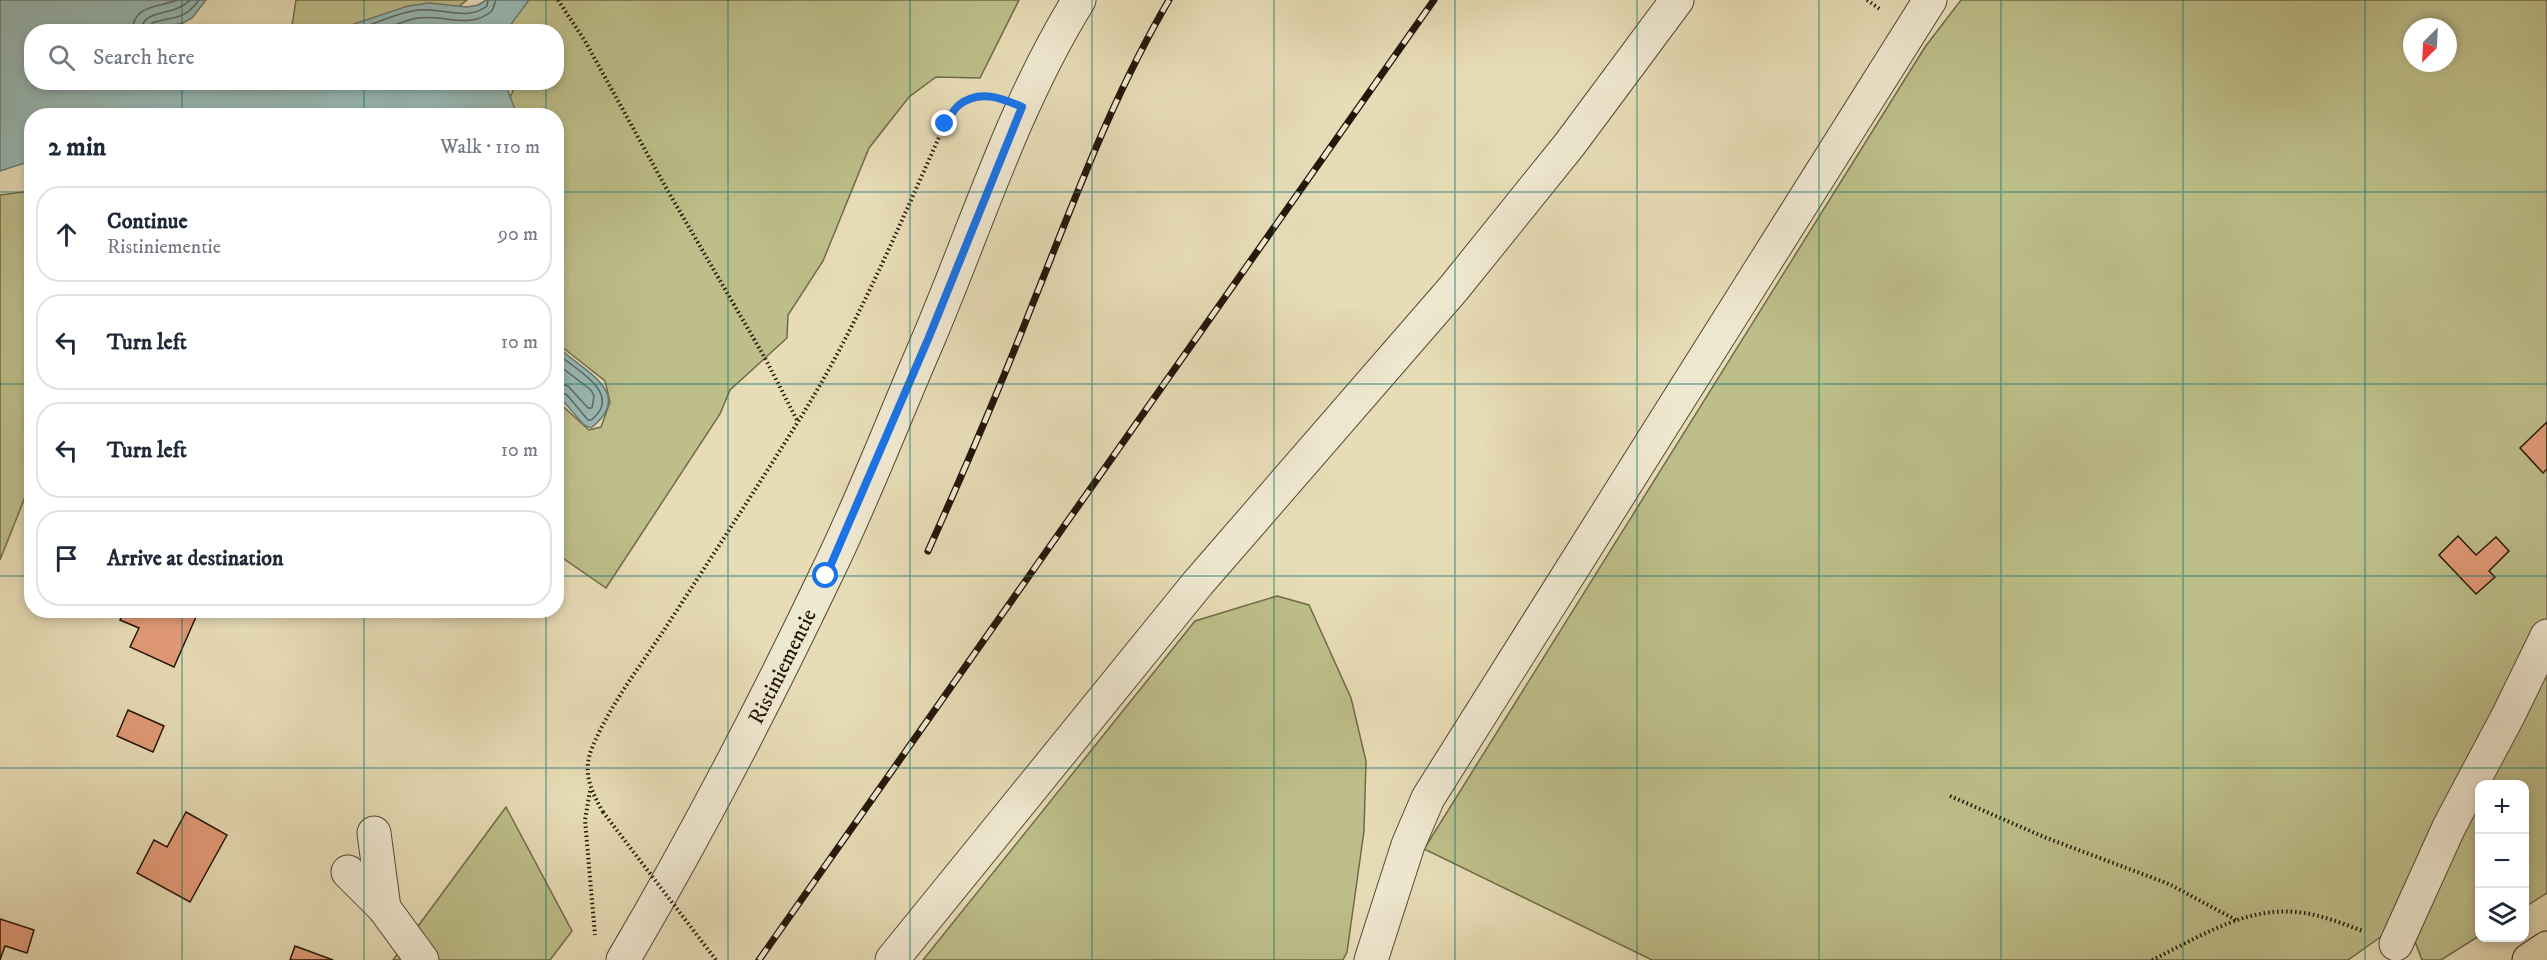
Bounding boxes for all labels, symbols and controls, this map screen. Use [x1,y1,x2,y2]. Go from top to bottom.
north arrow [2403,18,2457,72]
search box [24,24,564,90]
icon: search [45,41,78,74]
text: Search here [93,44,195,71]
route end [931,110,957,136]
text: 2 min [48,131,106,164]
text: Walk · 110 m [440,135,540,160]
text: Continue [107,208,188,235]
icon: ahead [50,218,83,251]
text: 90 m [498,222,538,247]
text: Ristiniementie [107,235,221,260]
icon: left [50,326,83,359]
text: Turn left [107,329,187,356]
text: 10 m [501,330,538,355]
icon: left [50,434,83,467]
text: Turn left [107,437,187,464]
text: 10 m [501,438,538,463]
icon: arrive [50,542,83,575]
text: Arrive at destination [107,545,284,572]
route start [812,562,838,588]
street label: Ristiniementie [743,605,823,729]
map controls [2475,780,2529,942]
button: + [2475,780,2529,834]
button: − [2475,834,2529,888]
button: layers [2475,888,2529,942]

